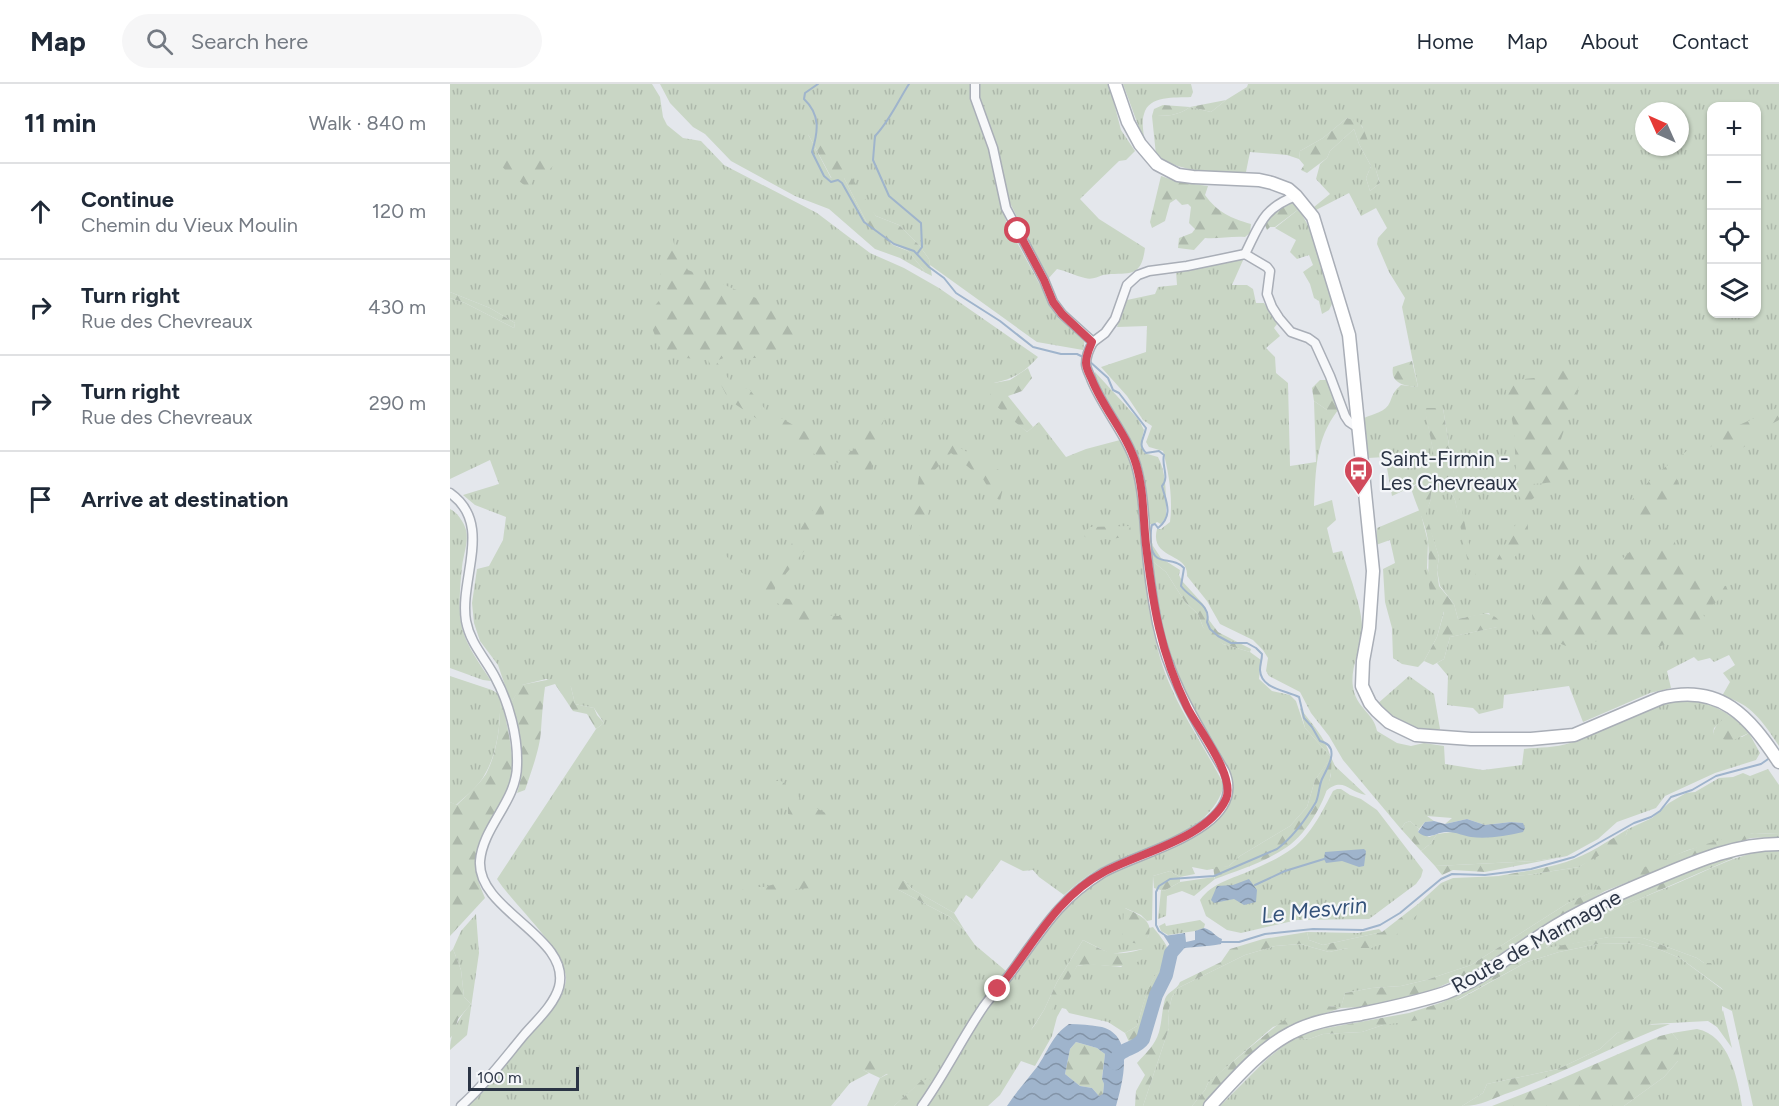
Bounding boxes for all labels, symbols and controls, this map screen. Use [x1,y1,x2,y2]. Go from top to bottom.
search box [122,14,542,68]
text: Map [30,24,86,58]
icon: search [143,25,176,58]
text: Search here [191,28,308,55]
text: Home [1417,29,1474,54]
text: Map [1507,29,1548,54]
text: About [1581,29,1639,54]
text: Contact [1672,29,1749,54]
north arrow [1635,102,1689,156]
map controls [1707,102,1761,318]
button: + [1707,102,1761,156]
text: 11 min [24,107,96,139]
text: Walk · 840 m [309,111,426,135]
button: − [1707,156,1761,210]
text: Continue [81,186,174,213]
icon: ahead [24,195,57,228]
text: 120 m [372,199,426,223]
button: locate [1707,210,1761,264]
text: Chemin du Vieux Moulin [81,213,298,237]
route start [1004,217,1030,243]
button: layers [1707,264,1761,318]
text: Turn right [81,282,180,309]
icon: right [24,291,57,324]
text: 430 m [368,295,426,319]
text: Rue des Chevreaux [81,309,253,333]
text: Turn right [81,378,180,405]
icon: right [24,387,57,420]
text: 290 m [369,391,426,415]
text: Rue des Chevreaux [81,405,253,429]
place label: Saint-Firmin - Les Chevreaux [1380,446,1517,495]
bus stop icon: Saint-Firmin - Les Chevreaux [1343,454,1375,496]
icon: arrive [24,483,57,516]
text: Arrive at destination [81,486,289,513]
street label: Route de Marmagne [1447,884,1625,998]
water label: Le Mesvrin [1260,891,1368,929]
route end [984,975,1010,1001]
scale bar [468,1064,579,1092]
text: 100 m [477,1068,522,1087]

